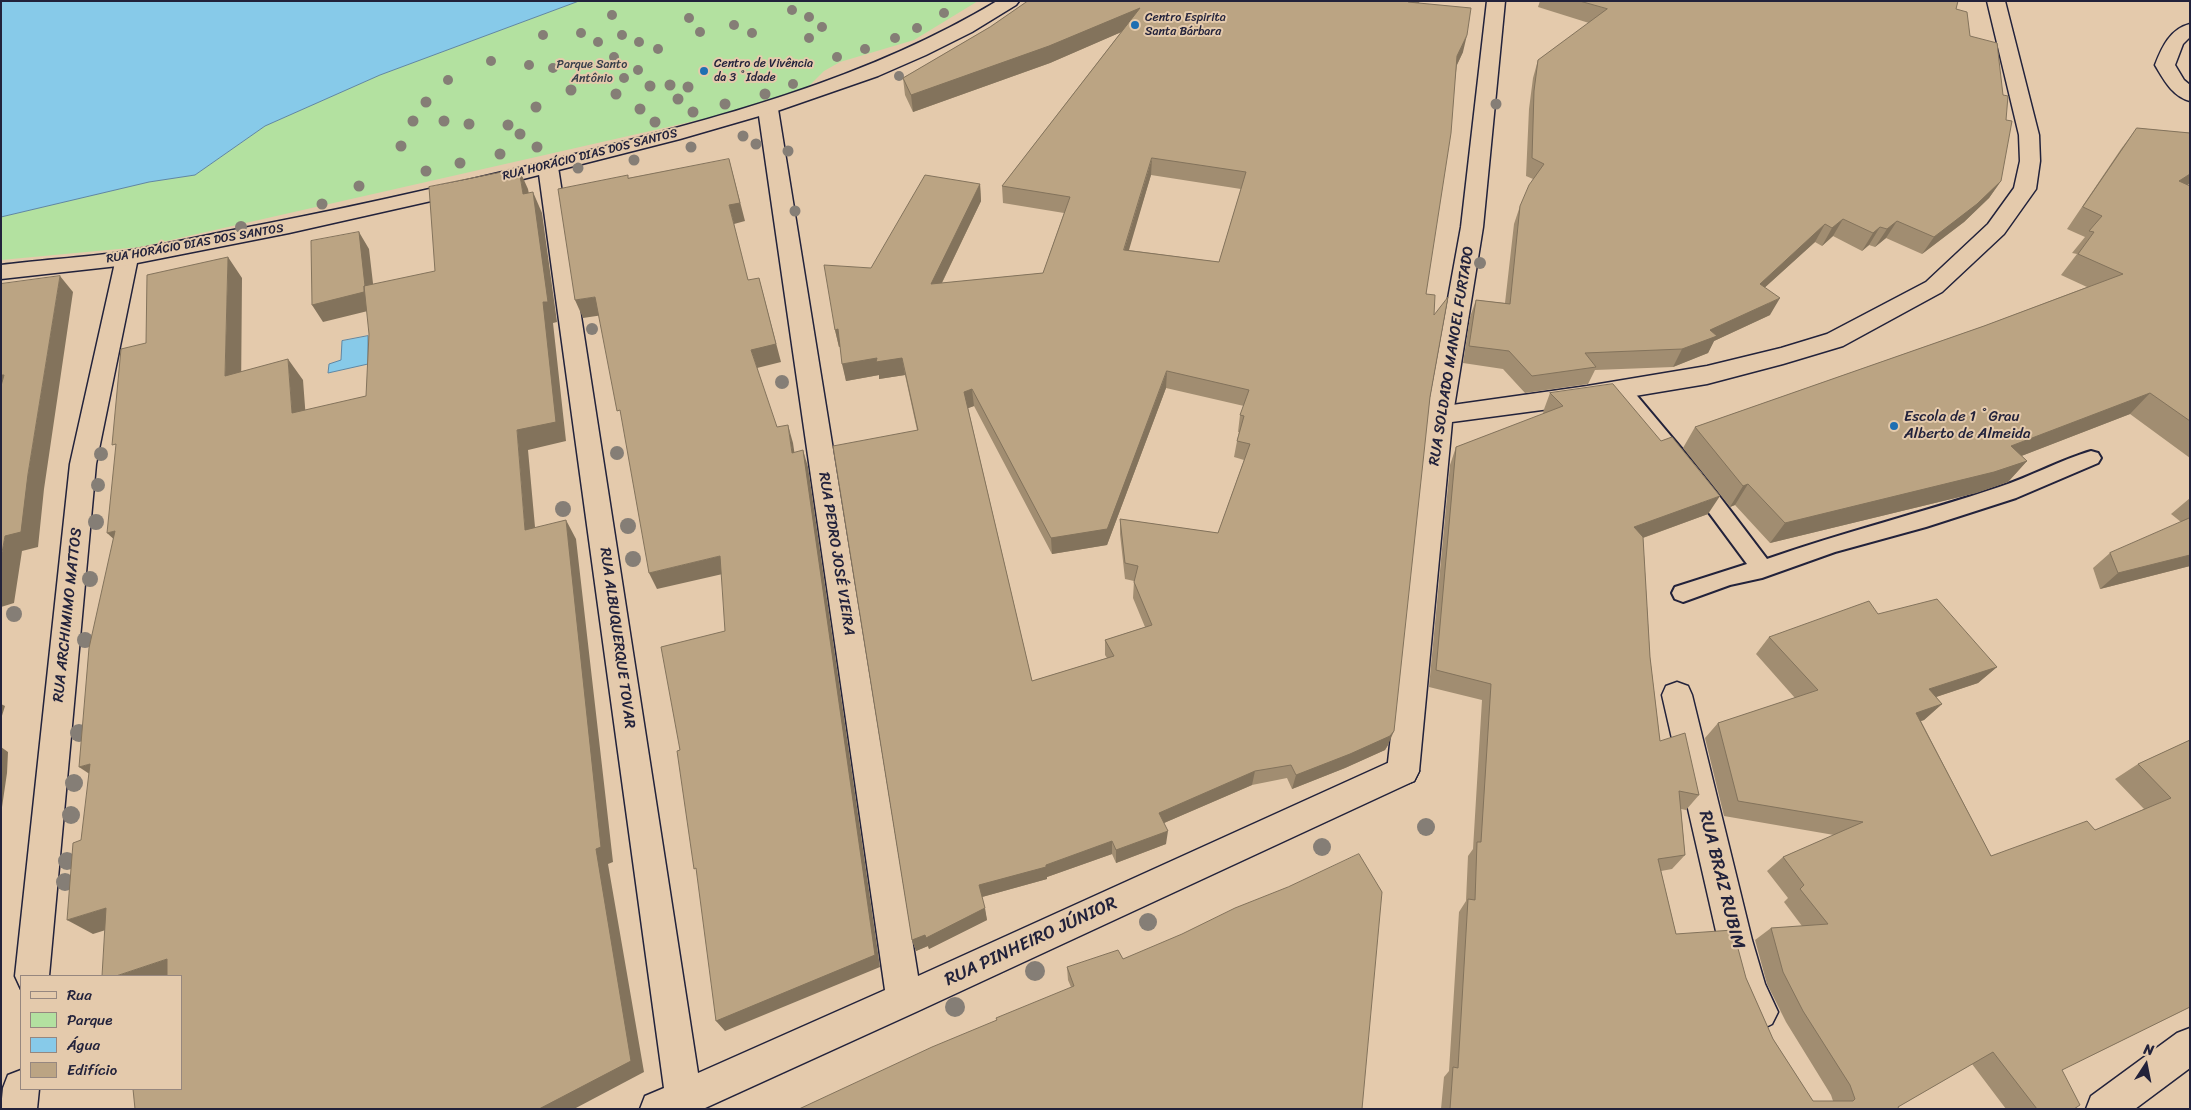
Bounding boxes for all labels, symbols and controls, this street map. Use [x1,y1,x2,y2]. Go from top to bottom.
place label: Centro Espirita Santa Bárbara [1145,11,1226,39]
marker: Centro Espirita Santa Bárbara [1129,19,1141,31]
place label: Centro de Vivência da 3˚ Idade [714,57,813,85]
park label: Parque Santo Antônio [557,58,627,86]
marker: Centro de Vivência da 3˚ Idade [698,65,710,77]
street label: RUA HORÁCIO DIAS DOS SANTOS [501,126,679,184]
street label: RUA HORÁCIO DIAS DOS SANTOS [105,221,285,267]
street label: RUA SOLDADO MANOEL FURTADO [1426,245,1478,467]
place label: Escola de 1˚ Grau Alberto de Almeida [1904,408,2030,443]
marker: Escola de 1˚ Grau Alberto de Almeida [1888,420,1900,432]
street label: RUA PEDRO JOSÉ VIEIRA [814,471,858,637]
street label: RUA ARCHIMIMO MATTOS [50,527,86,703]
street label: RUA ALBUQUERQUE TOVAR [595,547,639,729]
street label: RUA BRAZ RUBIM [1693,809,1749,951]
street label: RUA PINHEIRO JÚNIOR [942,893,1120,991]
legend [20,975,182,1090]
text: Rua [67,982,92,1008]
text: Parque [67,1007,112,1033]
text: Água [67,1032,100,1058]
text: N [2142,1037,2156,1063]
north arrow [2121,1040,2171,1090]
text: Edifício [67,1057,117,1083]

